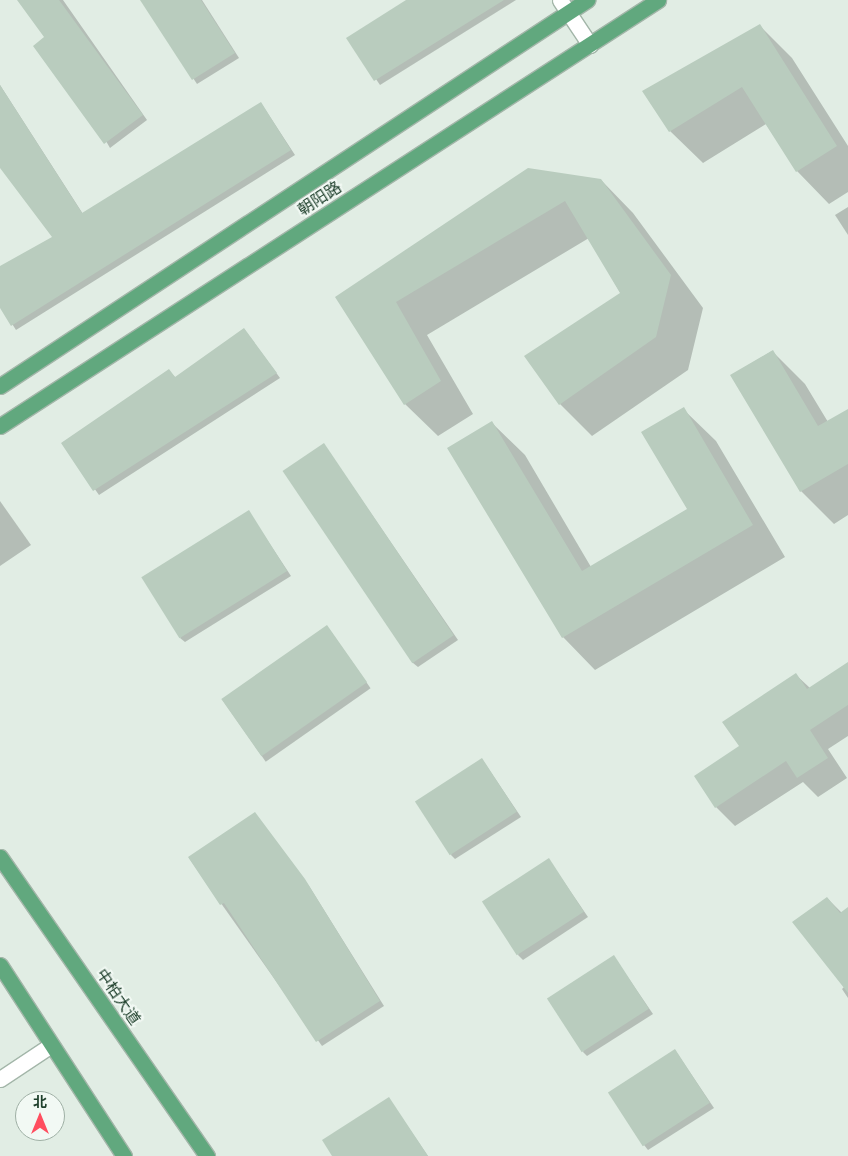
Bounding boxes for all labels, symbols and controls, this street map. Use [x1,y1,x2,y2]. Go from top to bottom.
street label: 朝阳路 [295,178,345,220]
street label: 中柏大道 [92,965,144,1029]
north arrow [15,1091,65,1141]
text: 北 [33,1094,47,1110]

